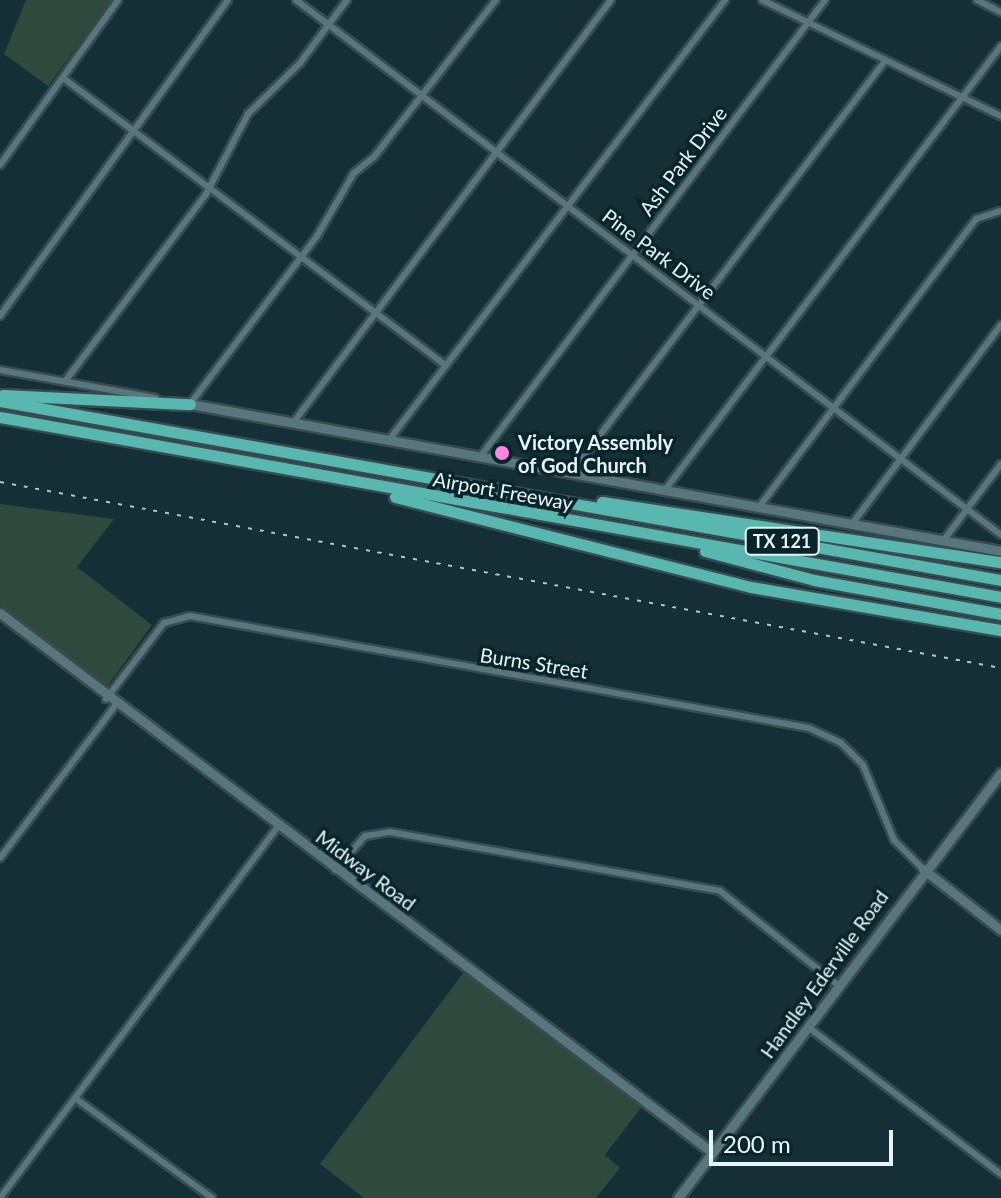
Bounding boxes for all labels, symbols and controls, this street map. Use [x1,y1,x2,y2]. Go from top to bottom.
street label: Ash Park Drive [634,102,732,220]
street label: Pine Park Drive [598,204,720,304]
place label: Victory Assembly of God Church [518,430,674,477]
marker: Victory Assembly of God Church [493,444,511,462]
street label: Airport Freeway [431,467,575,515]
road number: TX 121 [744,527,820,555]
street label: Burns Street [478,643,590,683]
street label: Midway Road [311,824,421,916]
street label: Handley Ederville Road [755,885,893,1063]
scale bar [713,1114,897,1164]
text: 200 m [723,1129,791,1158]

